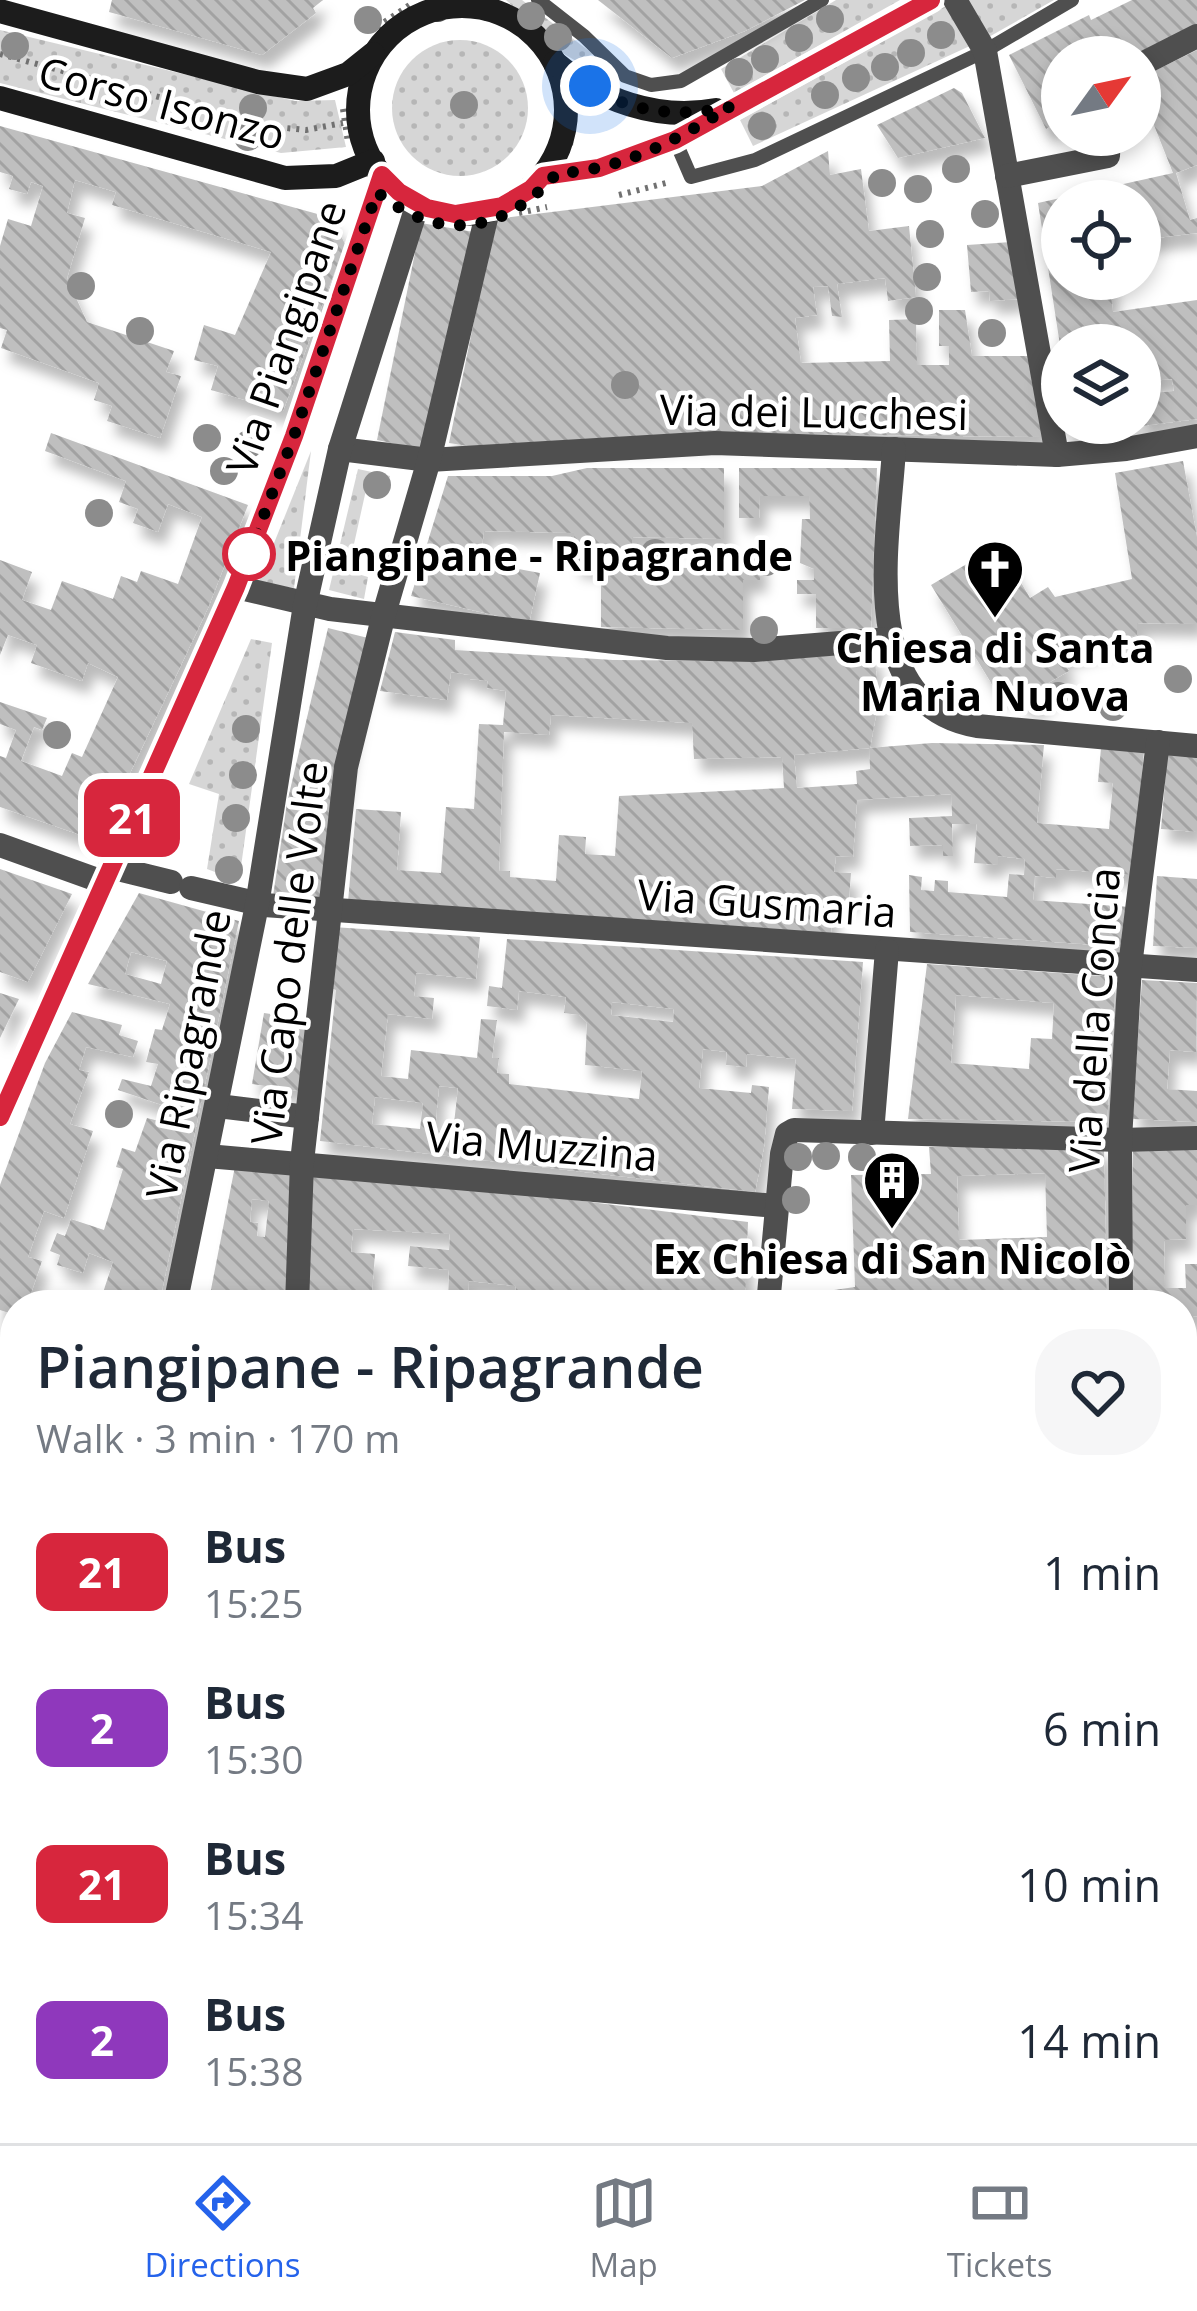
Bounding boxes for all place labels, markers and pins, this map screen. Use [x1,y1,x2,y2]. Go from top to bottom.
place label: Piangipane - Ripagrande [285,526,793,583]
marker: Piangipane - Ripagrande [224,529,274,579]
church icon: Chiesa di Santa Maria Nuova [964,538,1026,620]
place label: Chiesa di Santa Maria Nuova [835,618,1155,723]
building icon: Ex Chiesa di San Nicolò [861,1149,923,1231]
place label: Ex Chiesa di San Nicolò [653,1229,1131,1286]

